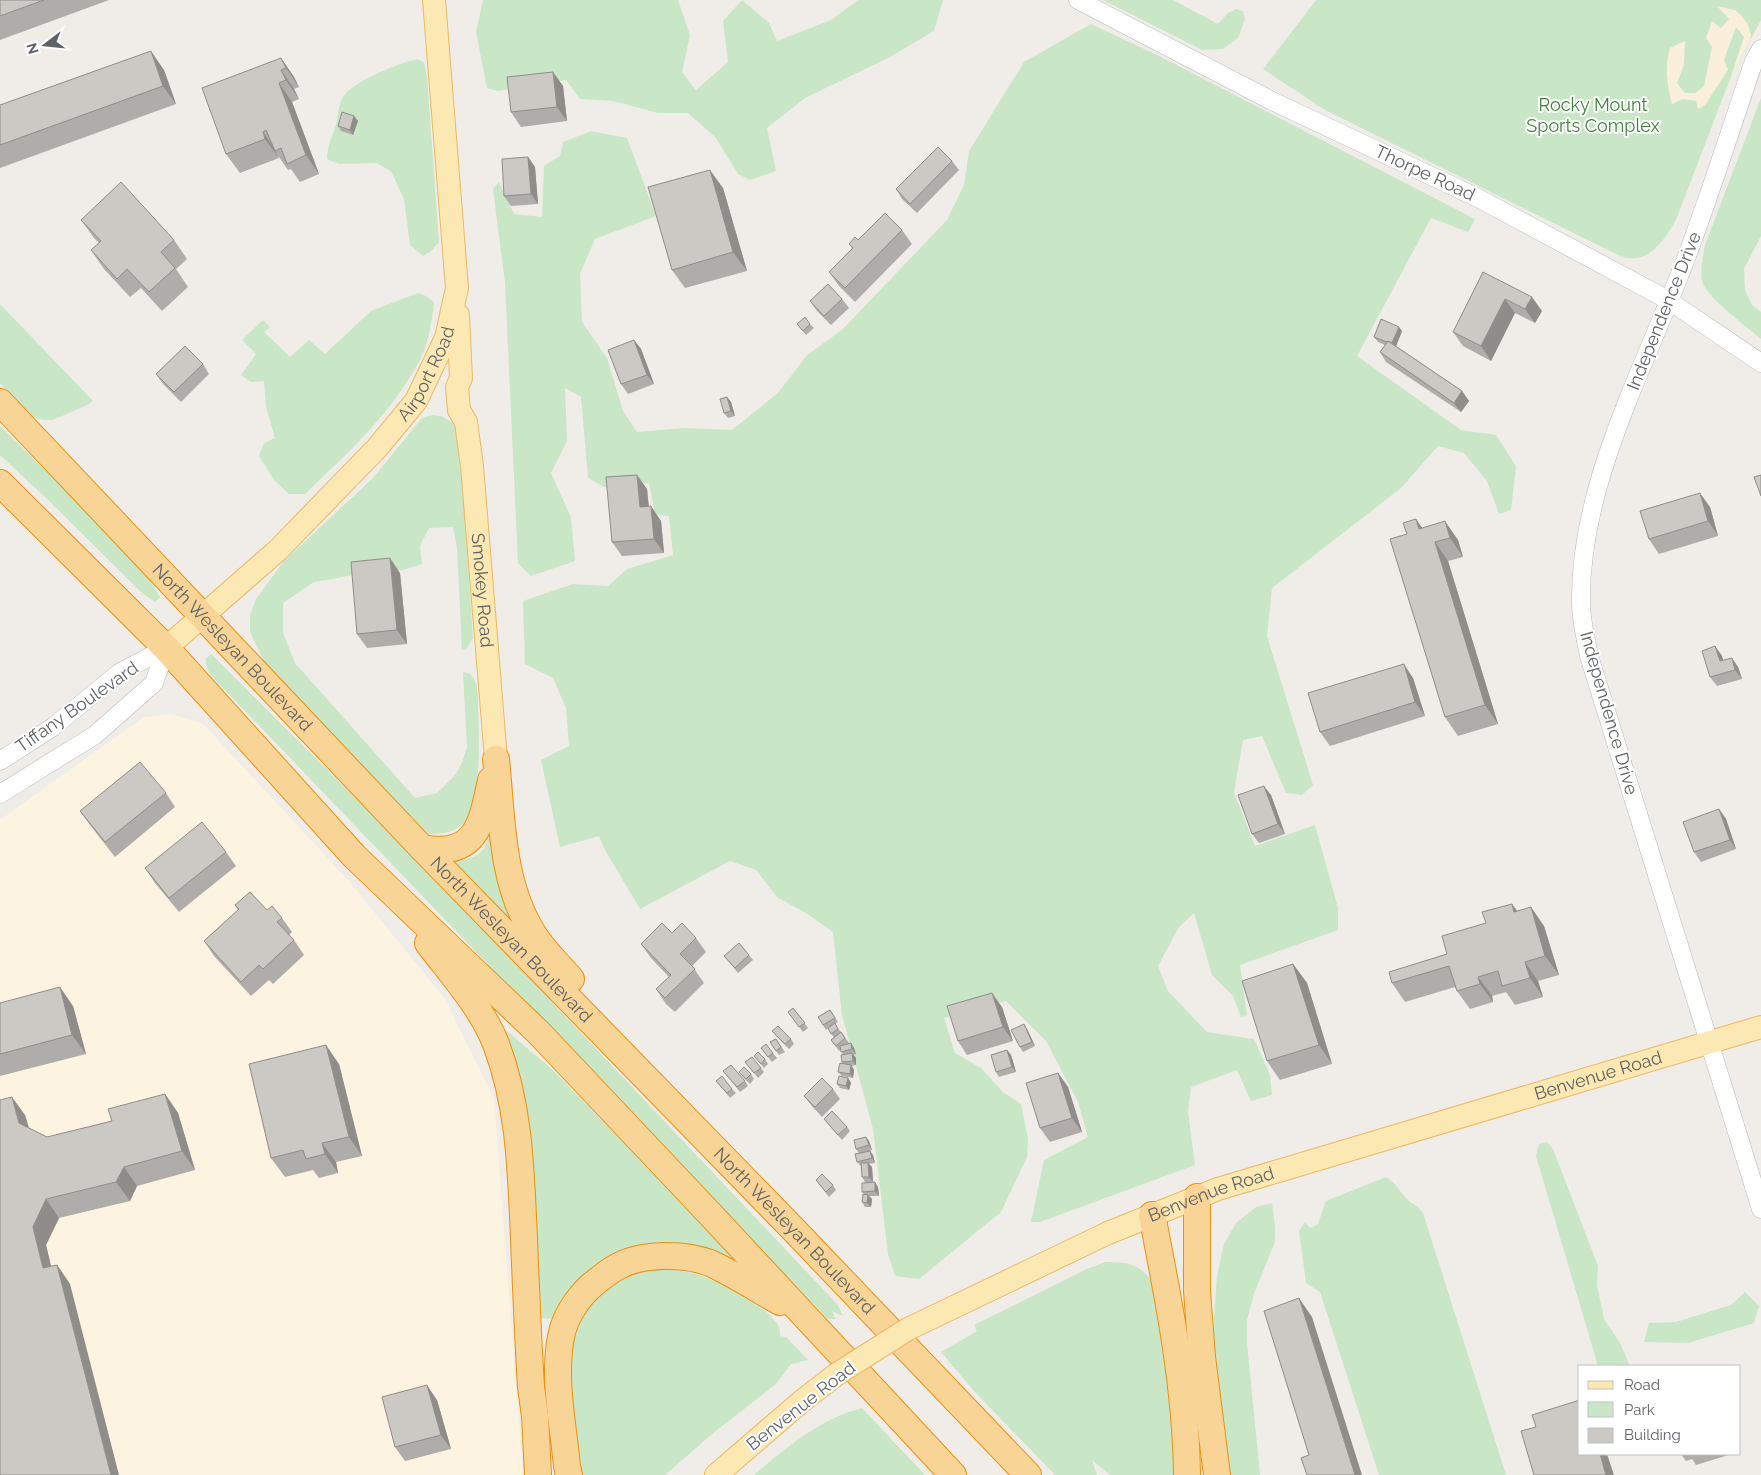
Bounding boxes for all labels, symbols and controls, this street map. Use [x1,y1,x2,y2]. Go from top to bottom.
north arrow [20,20,70,70]
text: N [23,41,42,56]
park label: Rocky Mount Sports Complex [1526,94,1660,136]
street label: Thorpe Road [1372,140,1479,205]
street label: Independence Drive [1622,228,1705,393]
street label: Airport Road [393,325,458,425]
street label: Smokey Road [468,532,498,648]
street label: North Wesleyan Boulevard [148,559,317,735]
street label: Independence Drive [1576,629,1643,797]
street label: Tiffany Boulevard [12,657,142,757]
street label: North Wesleyan Boulevard [426,852,597,1027]
street label: Benvenue Road [1532,1046,1664,1104]
street label: North Wesleyan Boulevard [710,1143,880,1318]
street label: Benvenue Road [1145,1162,1276,1226]
street label: Benvenue Road [742,1357,859,1455]
legend [1578,1365,1741,1455]
text: Road [1624,1376,1660,1394]
text: Park [1624,1401,1655,1419]
text: Building [1624,1426,1681,1444]

